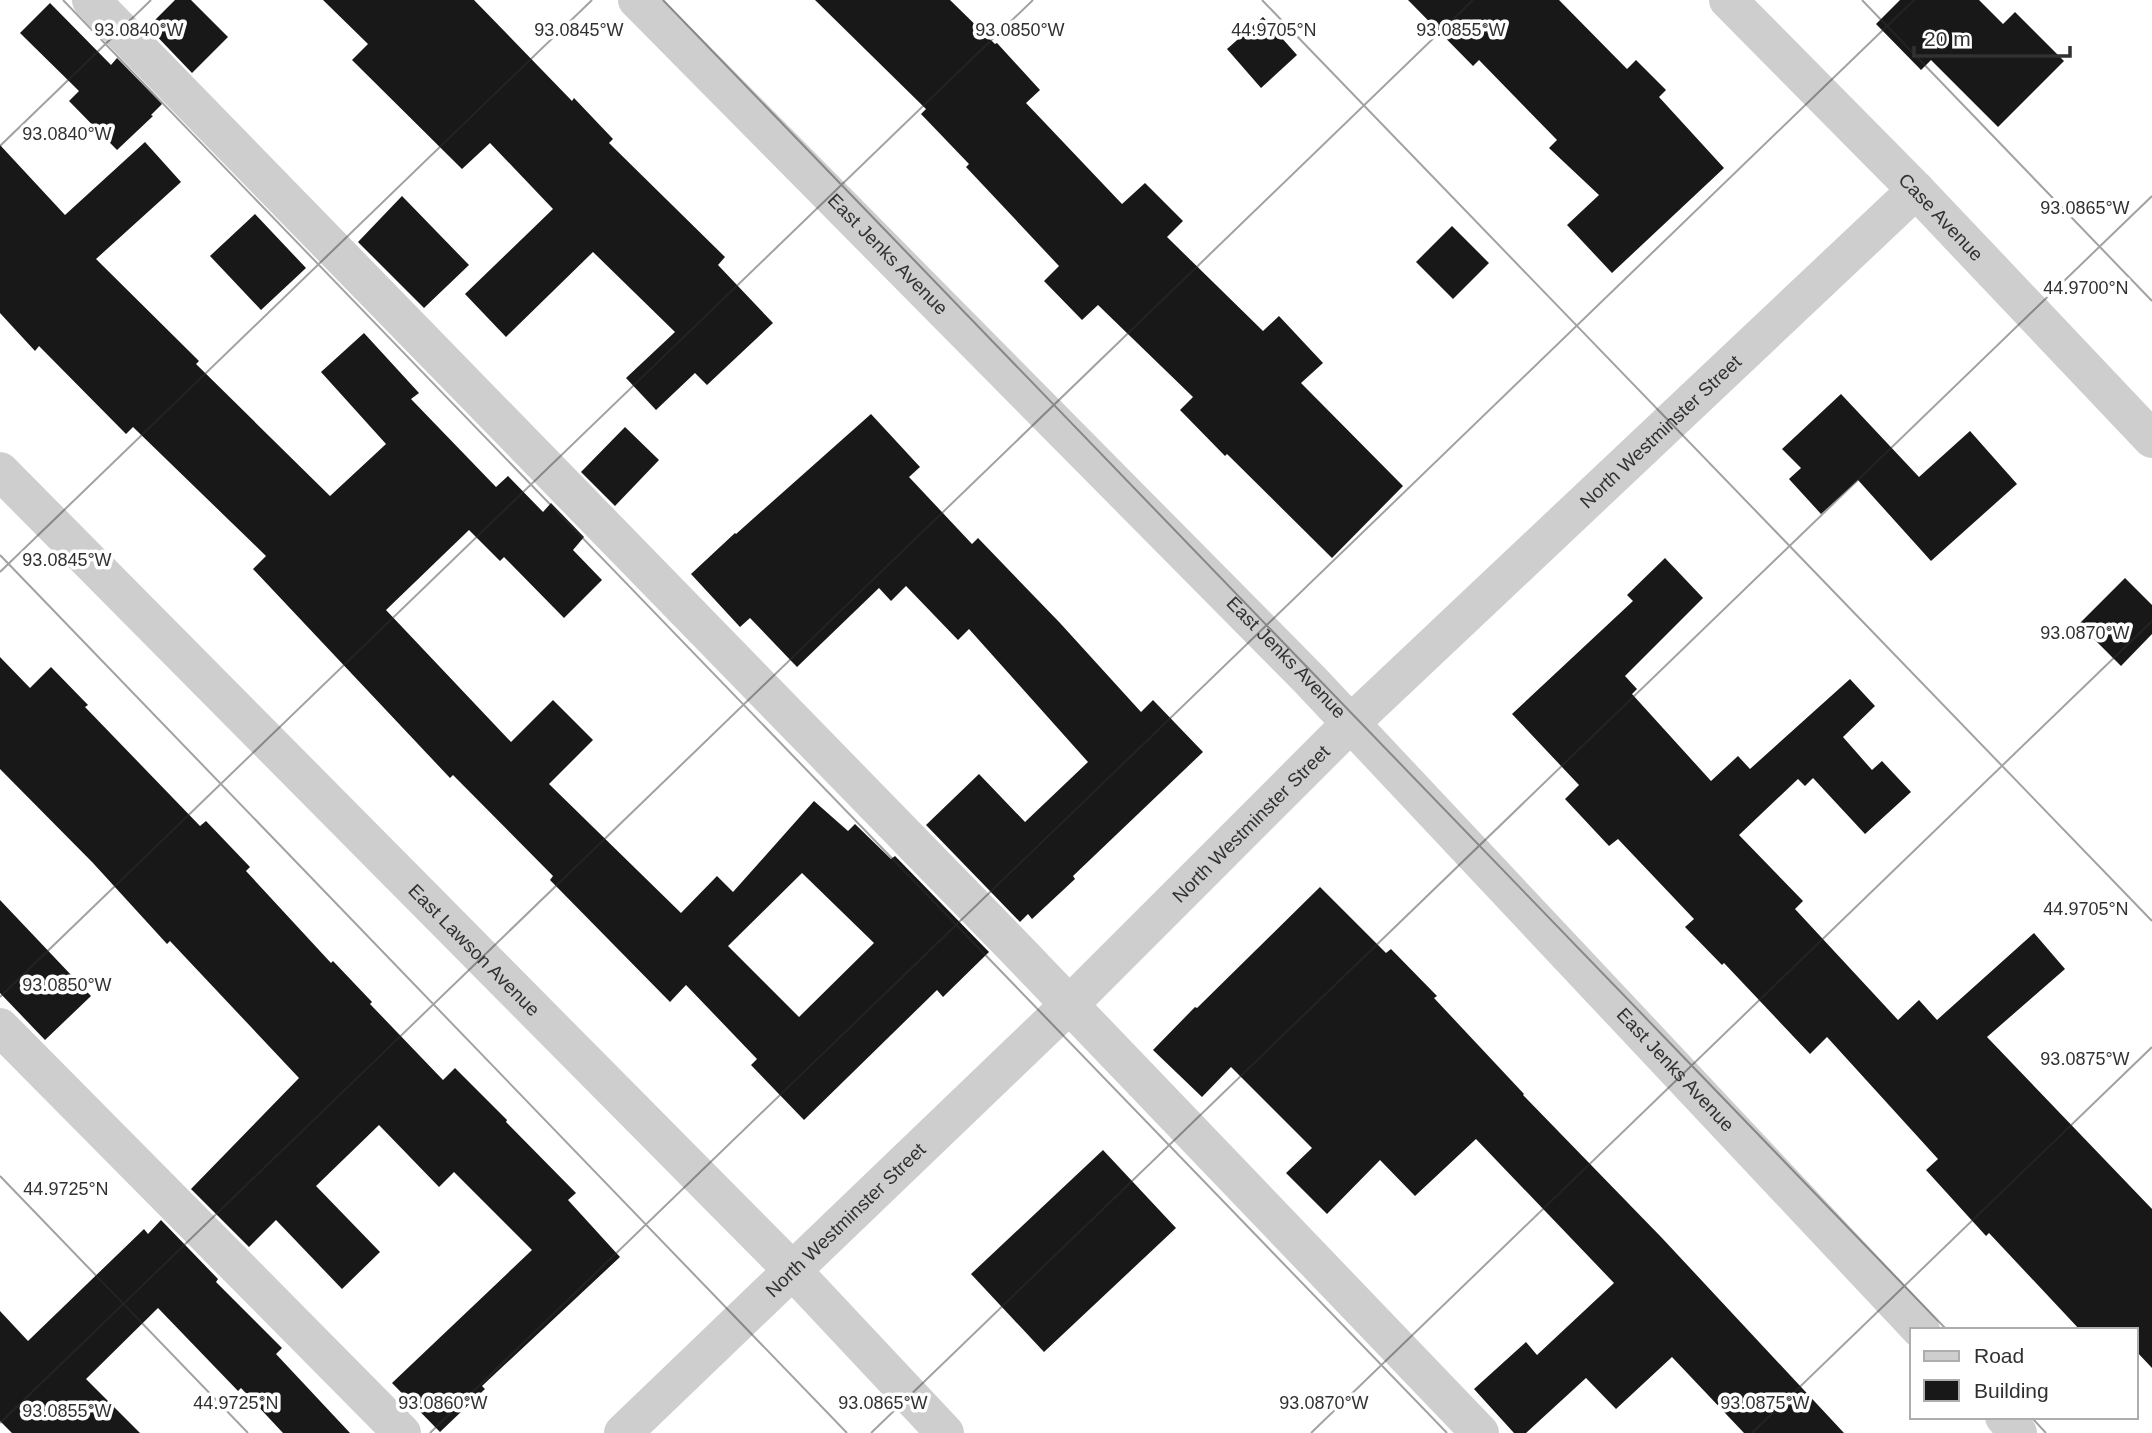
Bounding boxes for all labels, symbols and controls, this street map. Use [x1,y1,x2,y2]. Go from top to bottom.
scale bar [1914,14,2070,58]
text: 93.0840°W [94,20,184,40]
text: 93.0845°W [534,20,624,40]
text: 93.0850°W [975,20,1065,40]
text: 44.9705°N [1231,20,1317,40]
text: 93.0855°W [1416,20,1506,40]
text: 20 m [1924,27,1971,50]
text: 93.0840°W [22,124,112,144]
street label: Case Avenue [1895,169,1988,265]
street label: East Jenks Avenue [824,189,952,318]
text: 93.0865°W [2040,198,2130,218]
text: 44.9700°N [2043,278,2129,298]
street label: North Westminster Street [1575,350,1745,512]
text: 93.0845°W [22,550,112,570]
street label: East Jenks Avenue [1223,592,1350,722]
text: 93.0870°W [2040,623,2130,643]
street label: North Westminster Street [1168,740,1334,906]
street label: East Lawson Avenue [405,879,544,1020]
text: 44.9705°N [2043,899,2129,919]
text: 93.0850°W [22,975,112,995]
street label: East Jenks Avenue [1613,1003,1739,1135]
text: 93.0875°W [2040,1049,2130,1069]
street label: North Westminster Street [761,1138,930,1301]
text: 44.9725°N [23,1179,109,1199]
legend [1910,1328,2138,1419]
text: Road [1974,1344,2024,1367]
text: Building [1974,1379,2049,1402]
text: 44.9725°N [193,1393,279,1413]
text: 93.0860°W [398,1393,488,1413]
text: 93.0865°W [838,1393,928,1413]
text: 93.0870°W [1279,1393,1369,1413]
text: 93.0875°W [1720,1393,1810,1413]
text: 93.0855°W [22,1401,112,1421]

